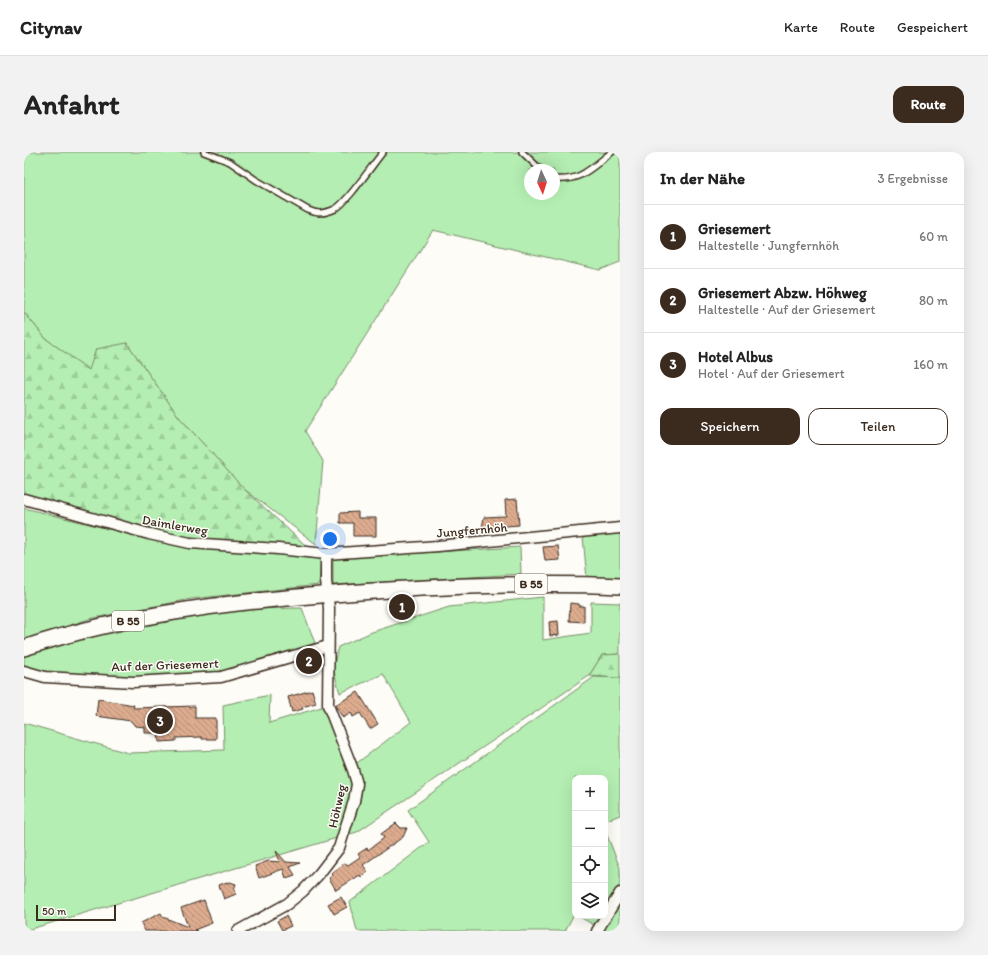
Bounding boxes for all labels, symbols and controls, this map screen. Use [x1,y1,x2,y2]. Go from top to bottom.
text: Citynav [20,16,82,39]
text: Karte [784,19,818,36]
text: Route [840,19,875,36]
text: Gespeichert [897,19,968,36]
button: Route [893,86,964,123]
text: Anfahrt [24,87,119,121]
north arrow [524,164,560,200]
text: In der Nähe [660,168,745,188]
text: 3 Ergebnisse [878,171,948,186]
text: Griesemert [698,220,771,238]
text: 1 [670,229,676,244]
text: 60 m [919,229,948,244]
text: Haltestelle · Jungfernhöh [698,238,839,253]
text: Griesemert Abzw. Höhweg [698,284,867,302]
text: 2 [670,293,676,308]
text: 80 m [919,293,948,308]
text: Haltestelle · Auf der Griesemert [698,302,875,317]
text: Hotel Albus [698,348,773,366]
text: 3 [669,357,677,372]
text: 160 m [913,357,948,372]
text: Hotel · Auf der Griesemert [698,366,845,381]
button: Speichern [660,408,800,445]
button: Teilen [808,408,948,445]
street label: Daimlerweg [141,512,209,538]
street label: Jungfernhöh [436,519,508,541]
your location [320,529,340,549]
road number: B 55 [515,574,547,594]
pin: 1 [389,592,415,622]
road number: B 55 [112,611,144,631]
pin: 2 [296,646,322,676]
street label: Auf der Griesemert [111,656,219,674]
pin: 3 [147,706,173,736]
map controls [572,775,608,919]
button: + [572,775,608,811]
street label: Höhweg [325,782,349,829]
button: − [572,811,608,847]
button: locate [572,847,608,883]
button: layers [572,883,608,919]
scale bar [36,903,116,922]
text: 50 m [42,905,66,918]

